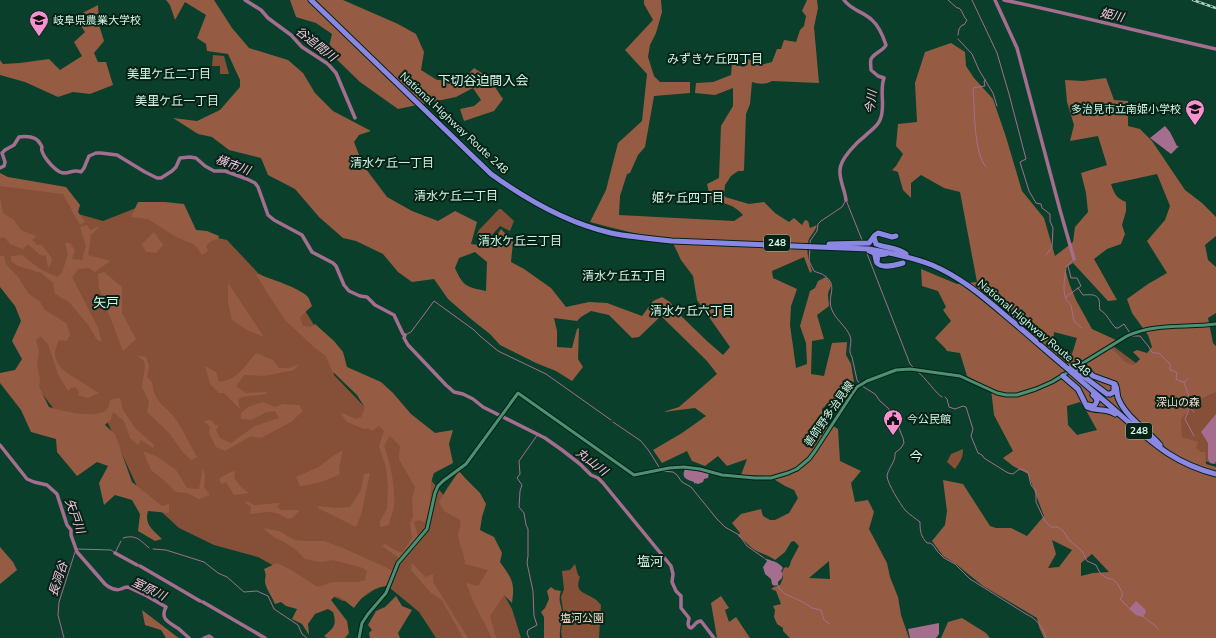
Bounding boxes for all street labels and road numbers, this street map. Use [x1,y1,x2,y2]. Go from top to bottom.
street label: National Highway Route 248 [396,69,512,178]
road number: 248 [764,235,790,251]
street label: National Highway Route 248 [974,276,1094,380]
street label: 善師野多治見線 [801,378,857,450]
road number: 248 [1126,423,1152,439]

